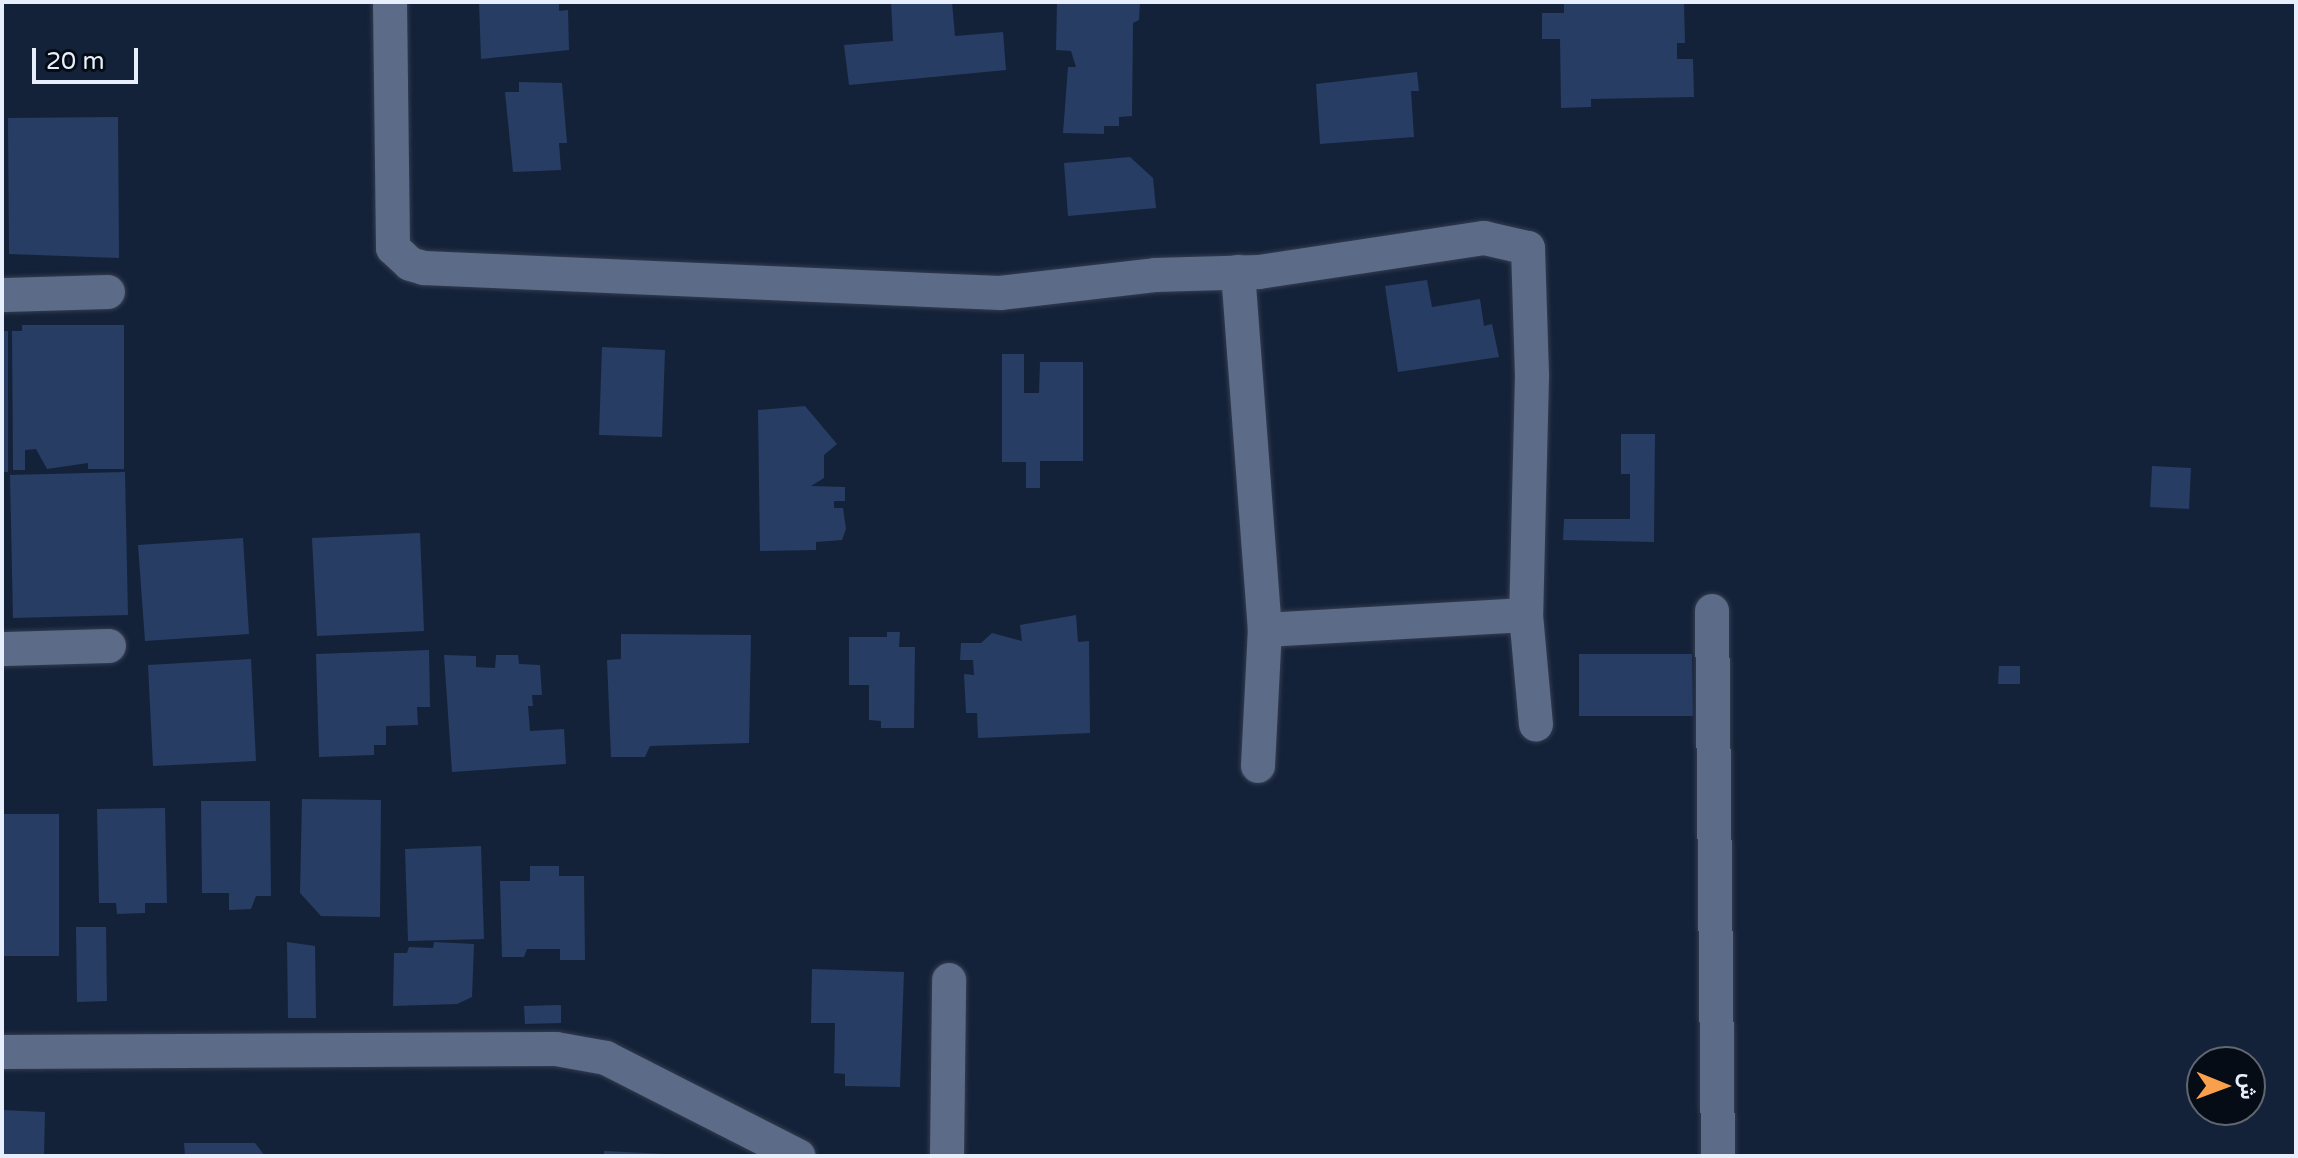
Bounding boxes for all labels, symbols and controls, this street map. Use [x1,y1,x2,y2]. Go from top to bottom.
scale bar [36,32,142,82]
text: 20 m [46,47,104,76]
north arrow [2186,1046,2266,1126]
text: ش [2235,1073,2261,1100]

